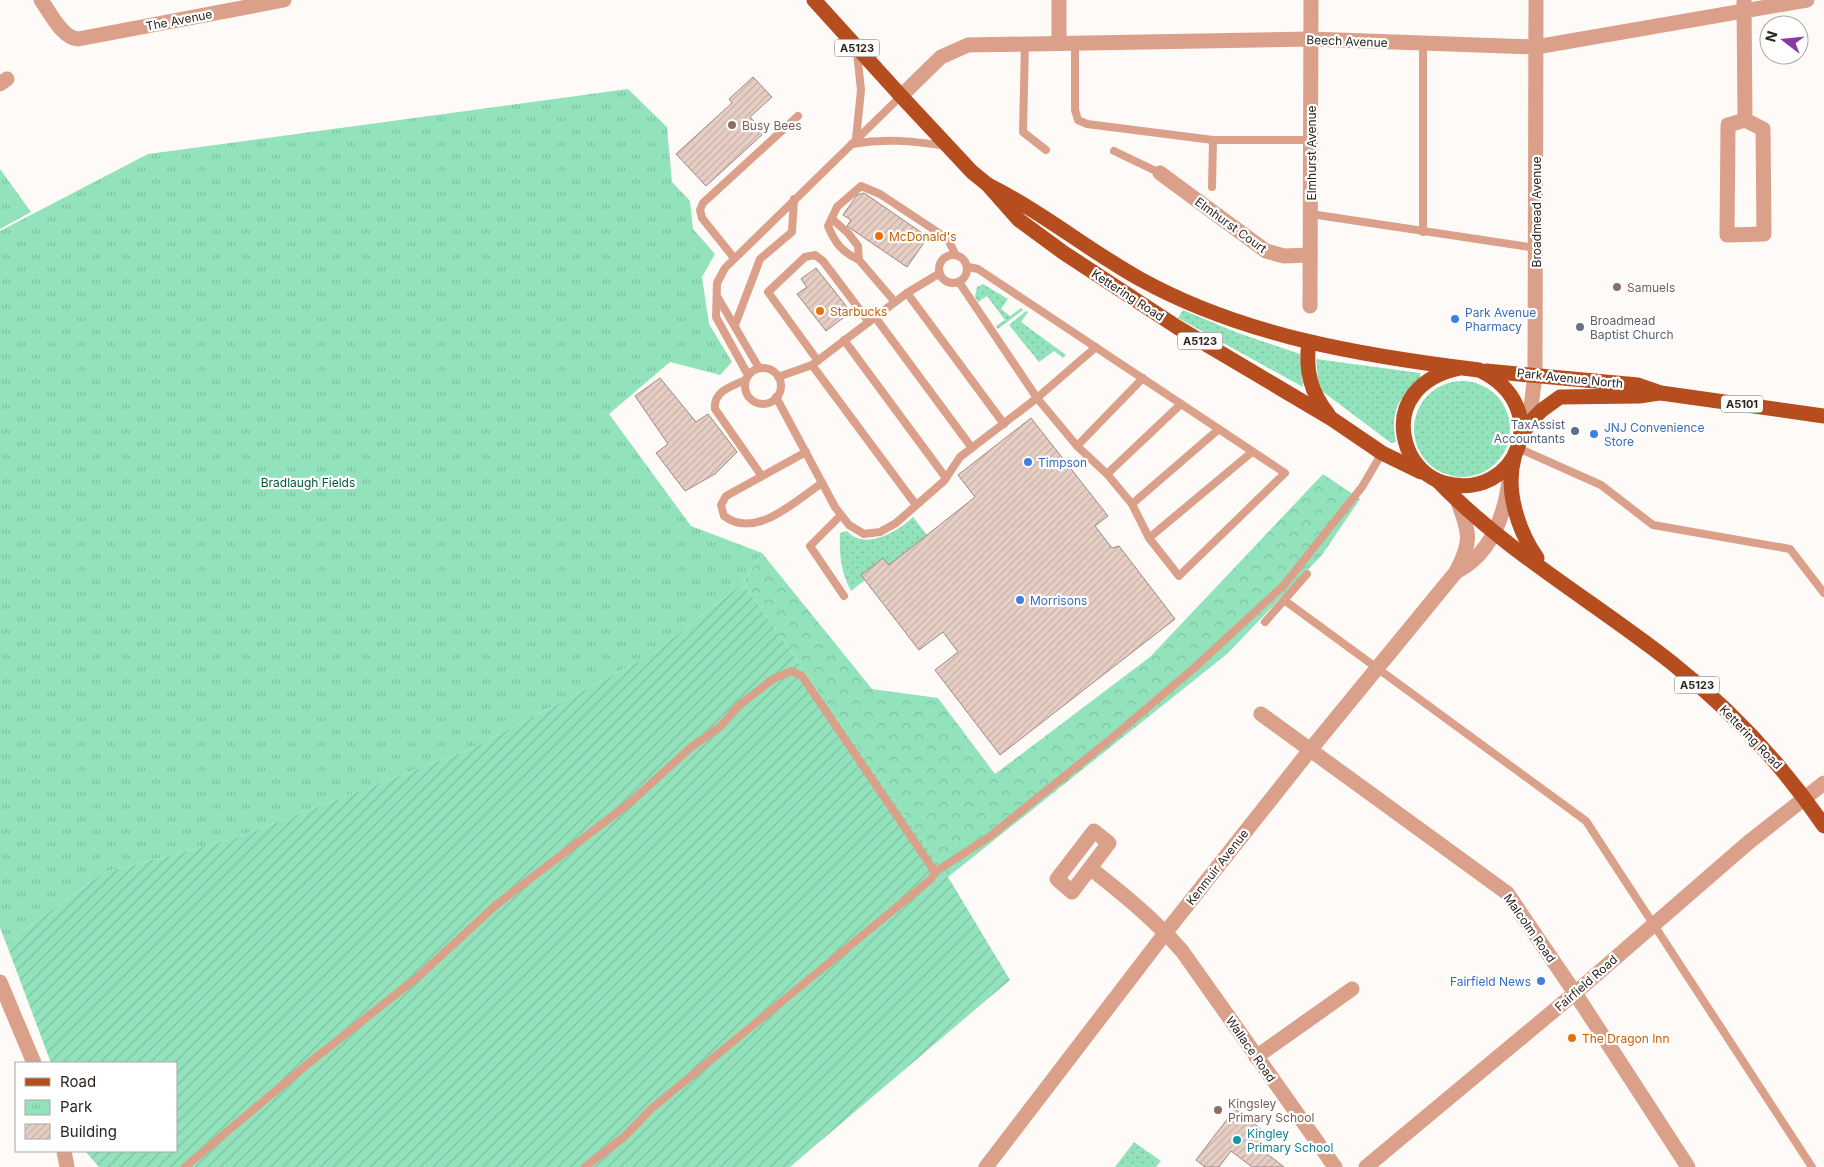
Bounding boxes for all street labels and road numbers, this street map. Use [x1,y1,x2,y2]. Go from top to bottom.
street label: The Avenue [145,6,213,34]
street label: Beech Avenue [1306,32,1388,50]
road number: A5123 [834,40,880,56]
street label: Elmhurst Avenue [1304,105,1319,201]
street label: Broadmead Avenue [1529,157,1544,267]
street label: Elmhurst Court [1192,194,1270,256]
street label: Kettering Road [1089,266,1167,324]
road number: A5123 [1178,332,1222,350]
street label: Park Avenue North [1516,365,1624,391]
road number: A5101 [1721,396,1763,412]
road number: A5123 [1674,676,1720,694]
street label: Kettering Road [1717,702,1785,772]
street label: Kenmuir Avenue [1183,826,1251,908]
street label: Malcolm Road [1501,891,1559,965]
street label: Fairfield Road [1552,952,1620,1014]
street label: Wallace Road [1223,1013,1279,1085]

